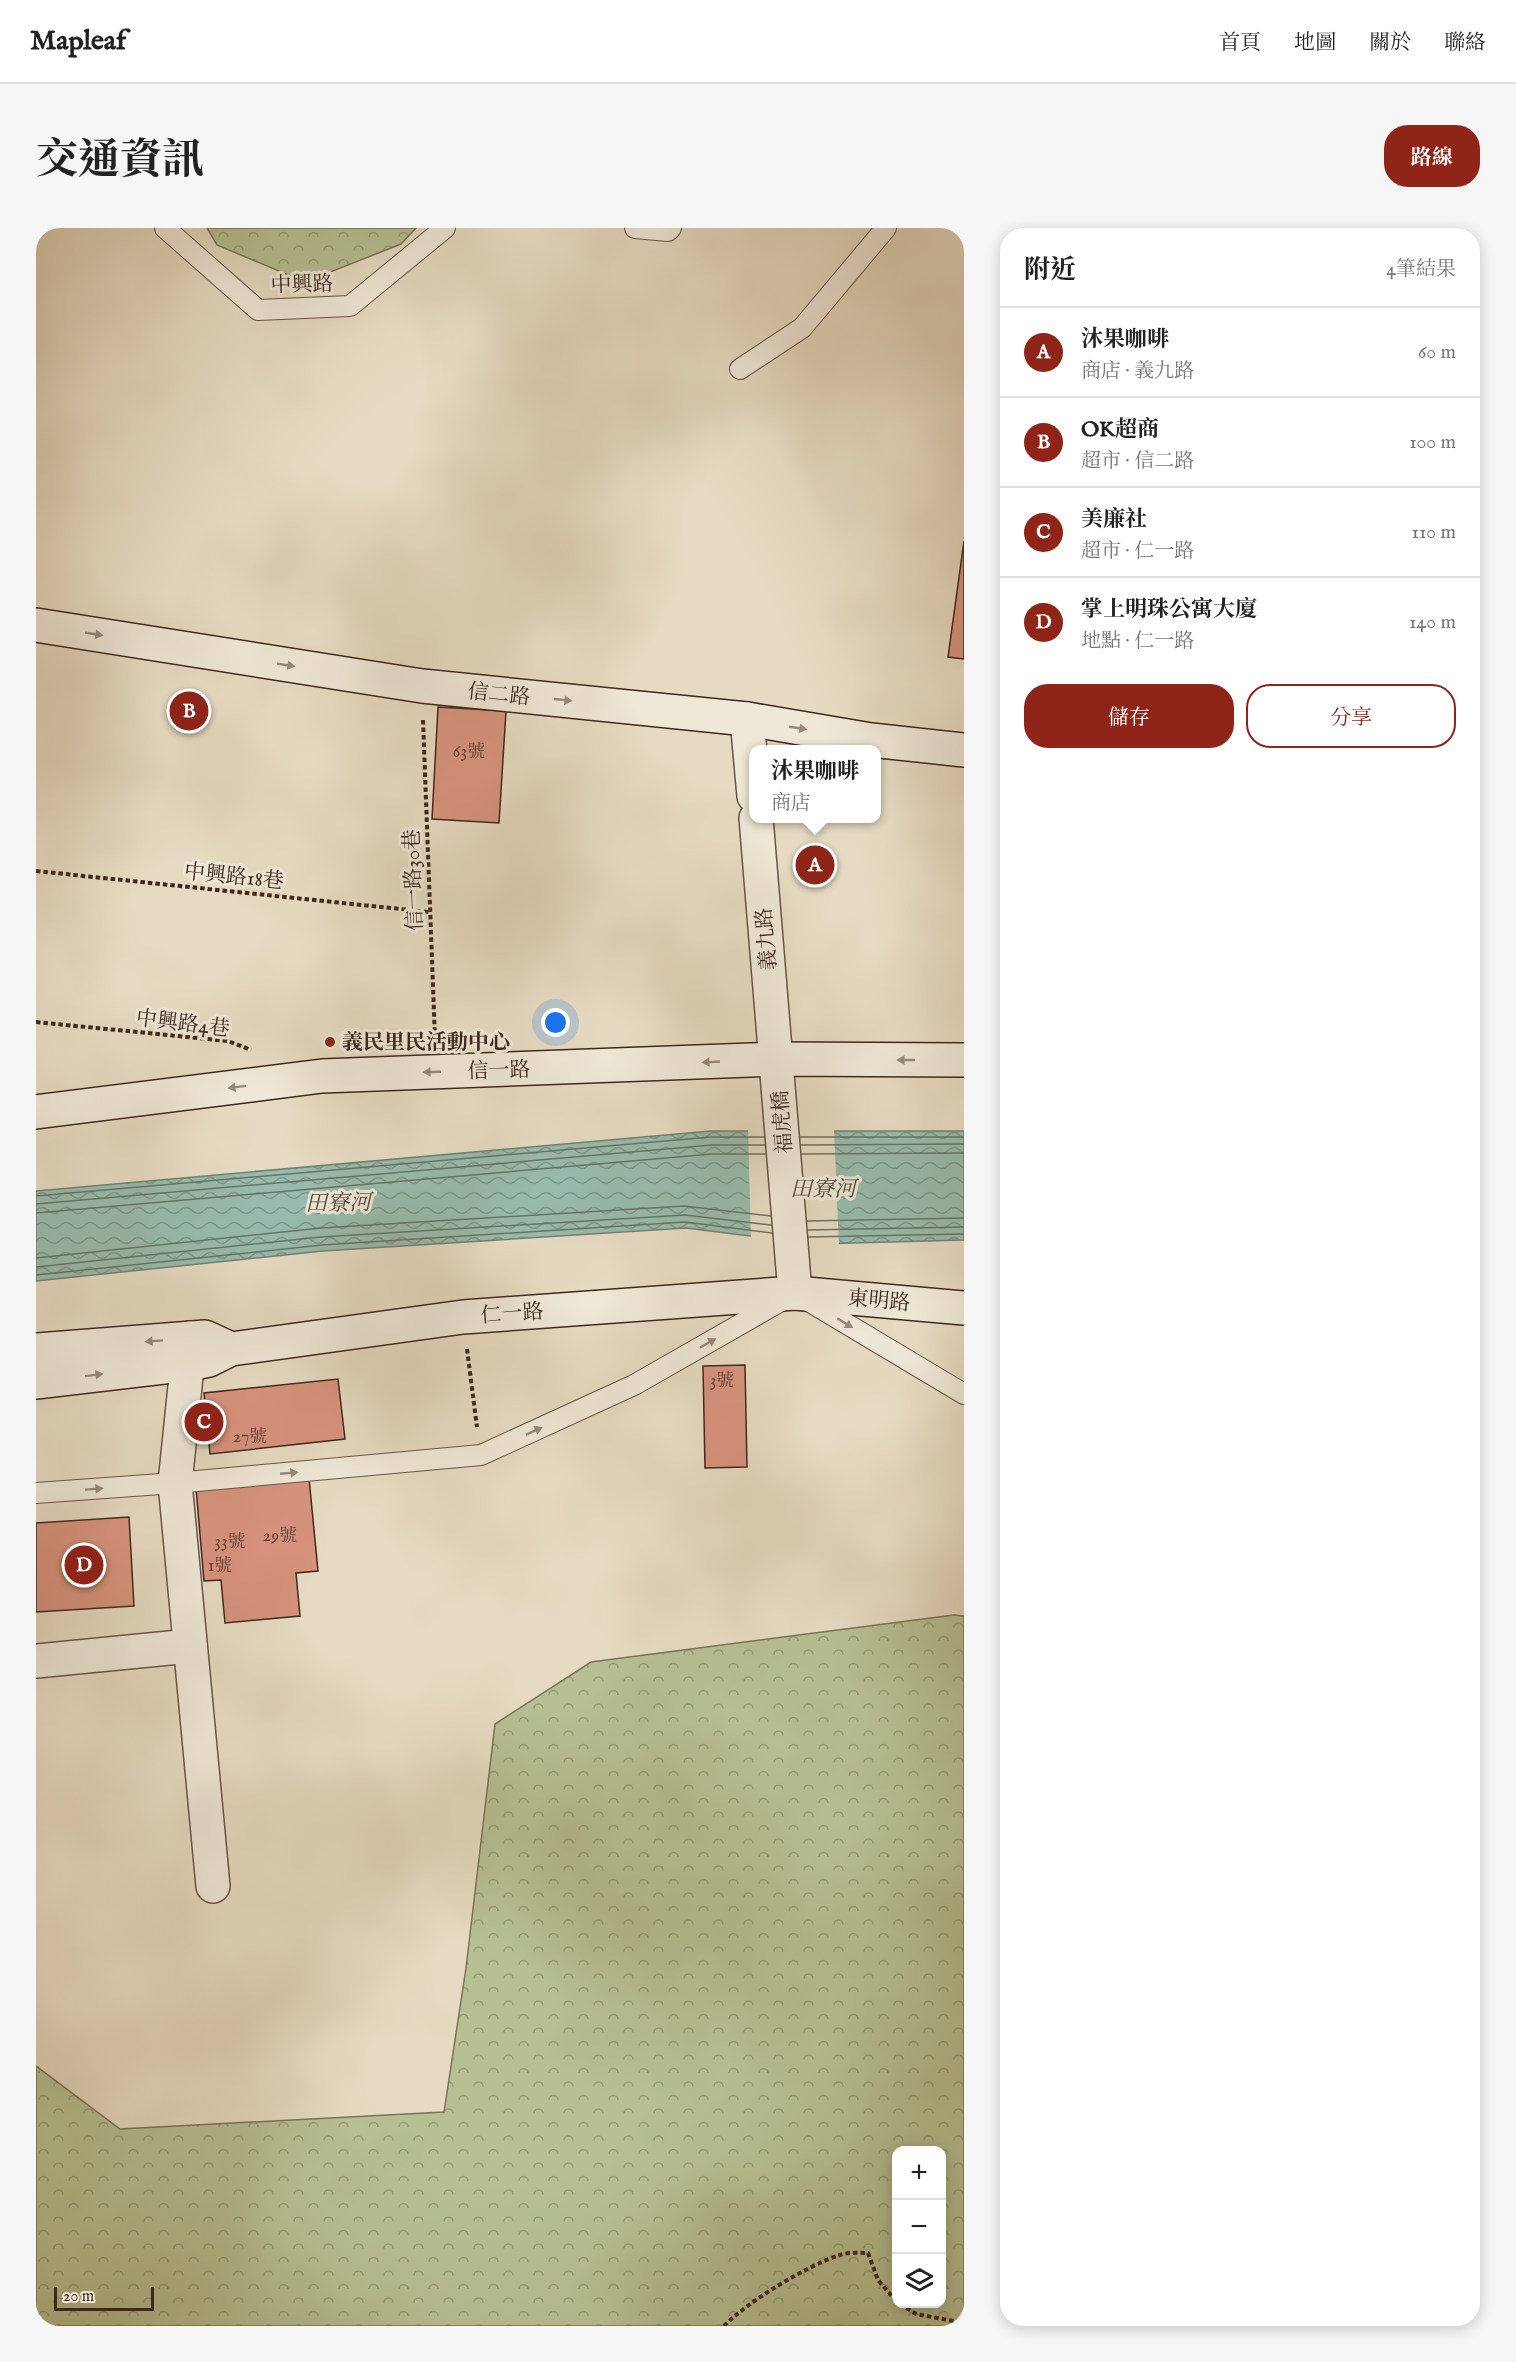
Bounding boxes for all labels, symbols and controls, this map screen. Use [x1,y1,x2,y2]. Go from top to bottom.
text: Mapleaf [30,24,126,59]
text: 首頁 [1219,30,1261,57]
text: 地圖 [1294,30,1336,57]
text: 關於 [1369,30,1411,57]
text: 聯絡 [1444,30,1486,57]
button: 路線 [1384,125,1480,187]
text: 交通資訊 [36,135,204,188]
text: 附近 [1024,254,1076,287]
text: 4筆結果 [1386,257,1456,282]
street label: 中興路 [270,271,334,300]
text: 沐果咖啡 [1081,326,1169,354]
text: A [1037,340,1050,365]
text: 60 m [1418,340,1456,365]
text: 商店 · 義九路 [1081,359,1194,384]
text: OK超商 [1081,416,1159,444]
text: B [1037,430,1050,455]
text: 100 m [1409,430,1456,455]
text: 超市 · 信二路 [1081,449,1194,474]
text: 美廉社 [1081,506,1147,534]
text: C [1036,520,1051,545]
text: 110 m [1412,520,1456,545]
text: 超市 · 仁一路 [1081,539,1194,564]
text: 掌上明珠公寓大廈 [1081,596,1257,624]
text: D [1035,610,1052,635]
text: 140 m [1409,610,1456,635]
text: 地點 · 仁一路 [1081,629,1194,654]
one-way arrow [84,630,103,639]
one-way arrow [277,660,296,669]
street label: 信二路 [466,679,532,712]
button: 儲存 [1024,684,1234,748]
button: 分享 [1246,684,1456,748]
pin: B [170,688,208,734]
one-way arrow [553,696,572,705]
one-way arrow [789,723,808,732]
house number: 63號 [453,741,485,764]
popup [749,745,881,823]
text: 沐果咖啡 [771,758,859,786]
text: 商店 [771,791,811,816]
street label: 信一路30巷 [399,828,430,931]
pin: A [796,842,834,888]
street label: 中興路18巷 [183,859,285,896]
street label: 義九路 [751,906,784,971]
street label: 中興路4巷 [134,1005,231,1044]
your location [541,1008,570,1037]
place label: 義民里民活動中心 [342,1030,510,1057]
marker: 義民里民活動中心 [323,1035,337,1049]
one-way arrow [896,1055,915,1065]
street label: 信一路 [467,1057,531,1086]
one-way arrow [701,1057,720,1066]
one-way arrow [422,1068,441,1077]
one-way arrow [228,1082,247,1091]
street label: 福虎橋 [768,1090,799,1154]
water label: 田寮河 [790,1176,860,1204]
water label: 田寮河 [305,1189,375,1219]
street label: 東明路 [846,1285,911,1318]
street label: 仁一路 [480,1299,544,1330]
one-way arrow [837,1318,854,1328]
one-way arrow [144,1336,163,1346]
one-way arrow [700,1338,717,1348]
one-way arrow [85,1370,104,1380]
house number: 3號 [710,1370,734,1393]
pin: C [184,1400,224,1444]
house number: 27號 [233,1426,267,1449]
one-way arrow [525,1426,542,1435]
one-way arrow [279,1468,298,1478]
one-way arrow [85,1484,104,1494]
house number: 29號 [263,1525,297,1548]
house number: 33號 [214,1531,246,1554]
pin: D [64,1542,104,1588]
house number: 1號 [208,1555,232,1578]
map controls [892,2146,946,2308]
button: + [892,2146,946,2200]
button: − [892,2200,946,2254]
button: layers [892,2254,946,2308]
scale bar [54,2284,154,2312]
text: 20 m [63,2287,94,2307]

